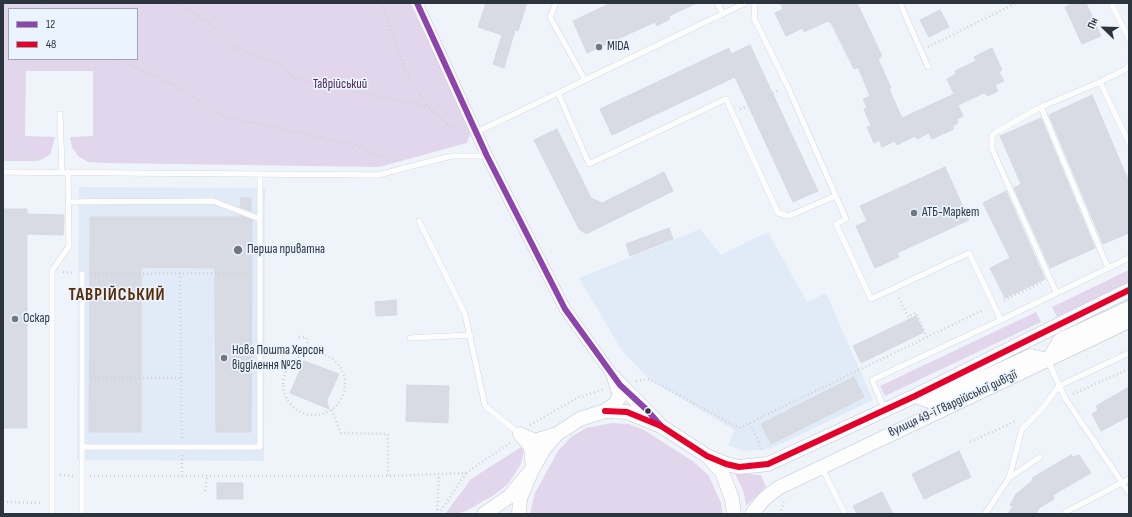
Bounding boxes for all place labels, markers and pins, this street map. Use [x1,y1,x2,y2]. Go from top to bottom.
place label: MIDA [607,39,629,55]
marker: MIDA [594,42,604,52]
place label: АТБ-Маркет [922,205,979,221]
marker: АТБ-Маркет [909,208,919,218]
place label: Перша приватна [247,242,325,258]
marker: Перша приватна [232,244,244,256]
place label: Оскар [23,311,50,327]
marker: Оскар [10,314,20,324]
place label: Нова Пошта Херсон відділення №26 [232,343,324,374]
marker: Нова Пошта Херсон відділення №26 [219,353,229,363]
unlabelled marker [643,406,653,416]

